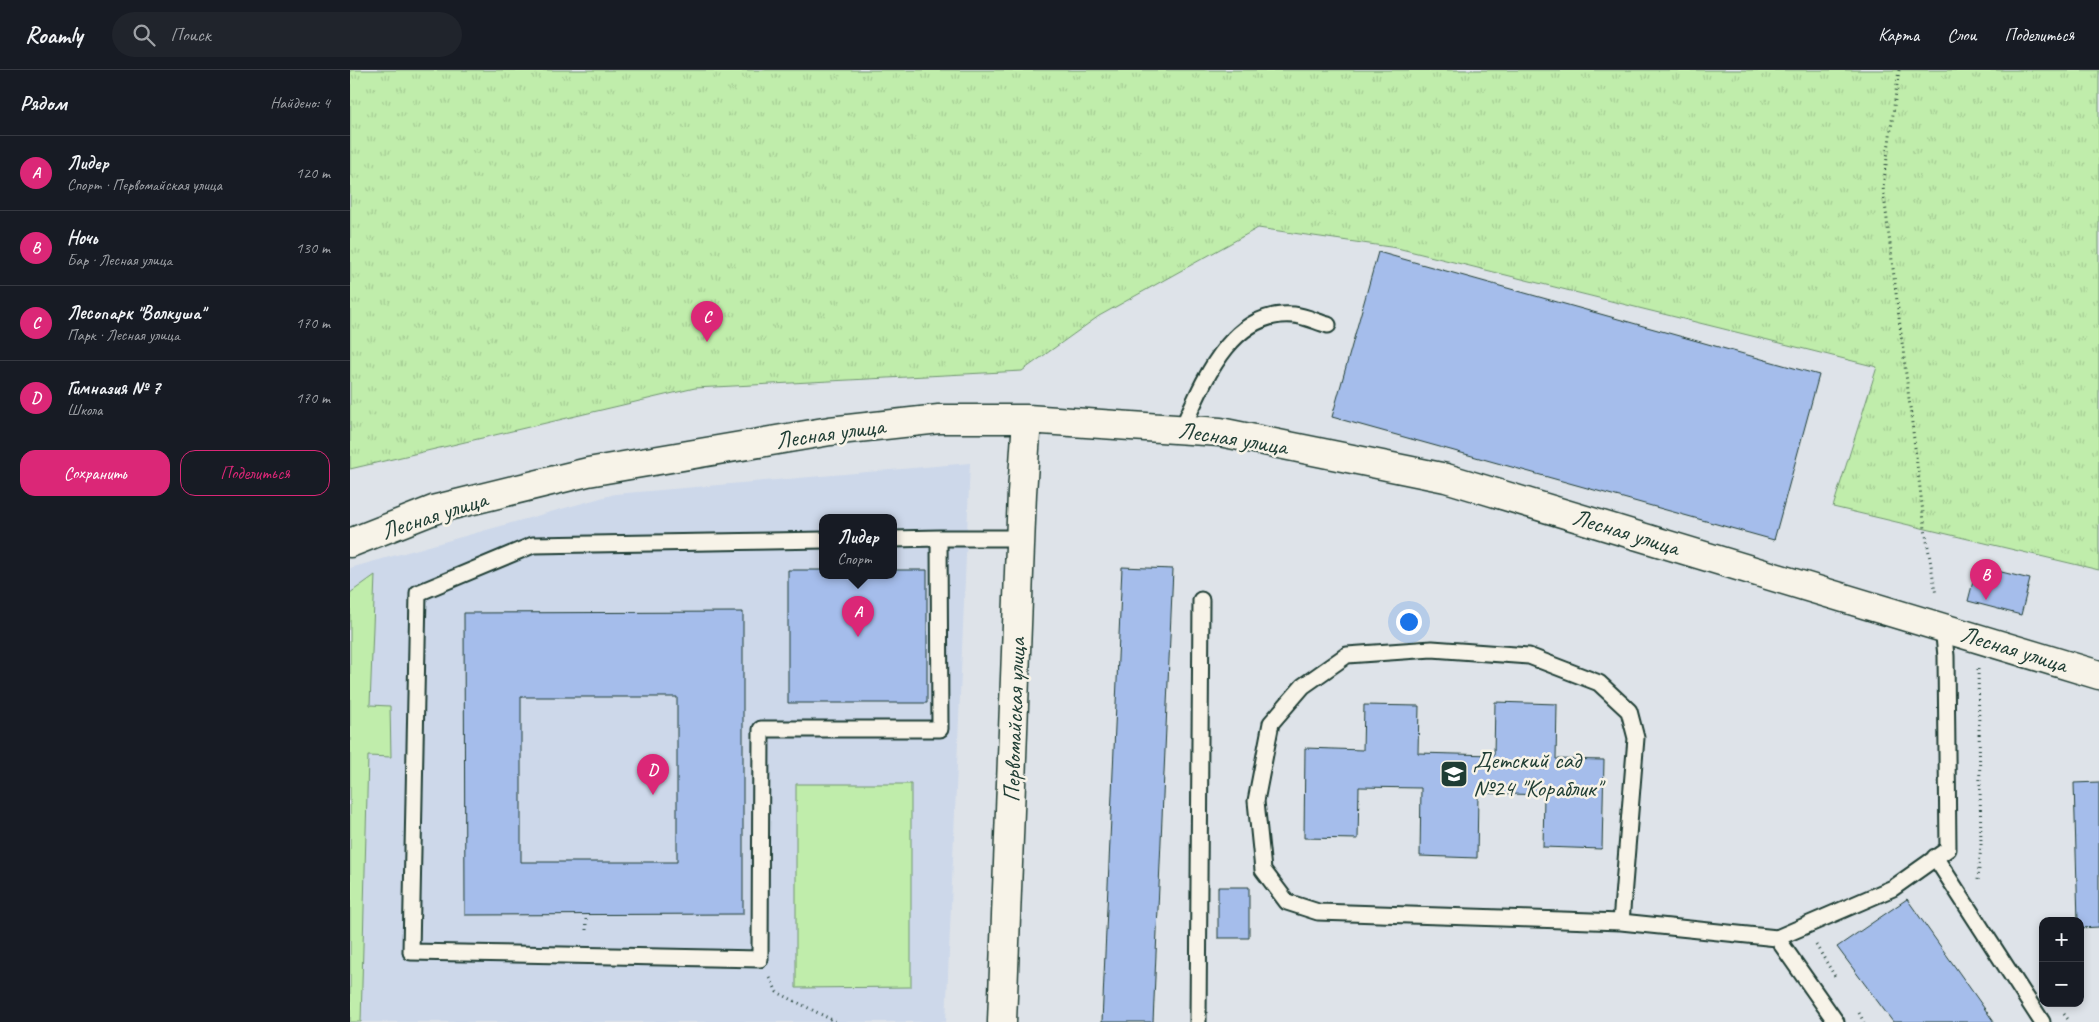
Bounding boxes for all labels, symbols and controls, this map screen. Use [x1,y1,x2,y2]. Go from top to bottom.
search box [112,12,462,57]
text: Roamly [25,20,82,50]
icon: search [130,21,158,49]
text: Поиск [170,23,211,47]
text: Карта [1878,24,1919,46]
text: Слои [1947,24,1976,46]
text: Поделиться [2004,24,2074,46]
text: Рядом [20,90,67,116]
text: Найдено: 4 [270,93,330,113]
text: Лидер [67,151,109,175]
text: A [32,163,40,183]
text: 120 m [296,163,330,183]
text: Спорт · Первомайская улица [67,175,222,195]
text: Ночь [67,226,97,250]
text: B [32,238,40,258]
text: 130 m [296,238,330,258]
text: Бар · Лесная улица [67,250,172,270]
text: Лесопарк "Волкуша" [67,301,205,325]
pin: C [691,301,723,342]
text: C [32,313,40,333]
text: 170 m [296,313,330,333]
text: Парк · Лесная улица [67,325,179,345]
text: Гимназия № 7 [67,376,160,400]
text: D [31,388,41,408]
text: 170 m [296,388,330,408]
text: Школа [67,400,102,420]
street label: Лесная улица [774,410,889,455]
street label: Лесная улица [1176,415,1292,462]
button: Сохранить [20,450,170,496]
button: Поделиться [180,450,330,496]
street label: Лесная улица [377,483,493,546]
street label: Лесная улица [1569,502,1685,563]
popup [819,514,897,579]
text: Лидер [837,525,879,549]
text: Спорт [837,549,872,569]
pin: B [1970,559,2002,600]
pin: A [842,596,874,637]
your location [1396,609,1422,635]
street label: Лесная улица [1957,619,2073,680]
street label: Первомайская улица [996,636,1032,803]
place label: Детский сад №24 "Кораблик" [1473,745,1606,803]
pin: D [637,754,669,795]
school or university icon: Детский сад №24 "Кораблик" [1439,759,1469,789]
map controls [2039,917,2084,1007]
button: + [2039,917,2084,962]
button: − [2039,962,2084,1007]

